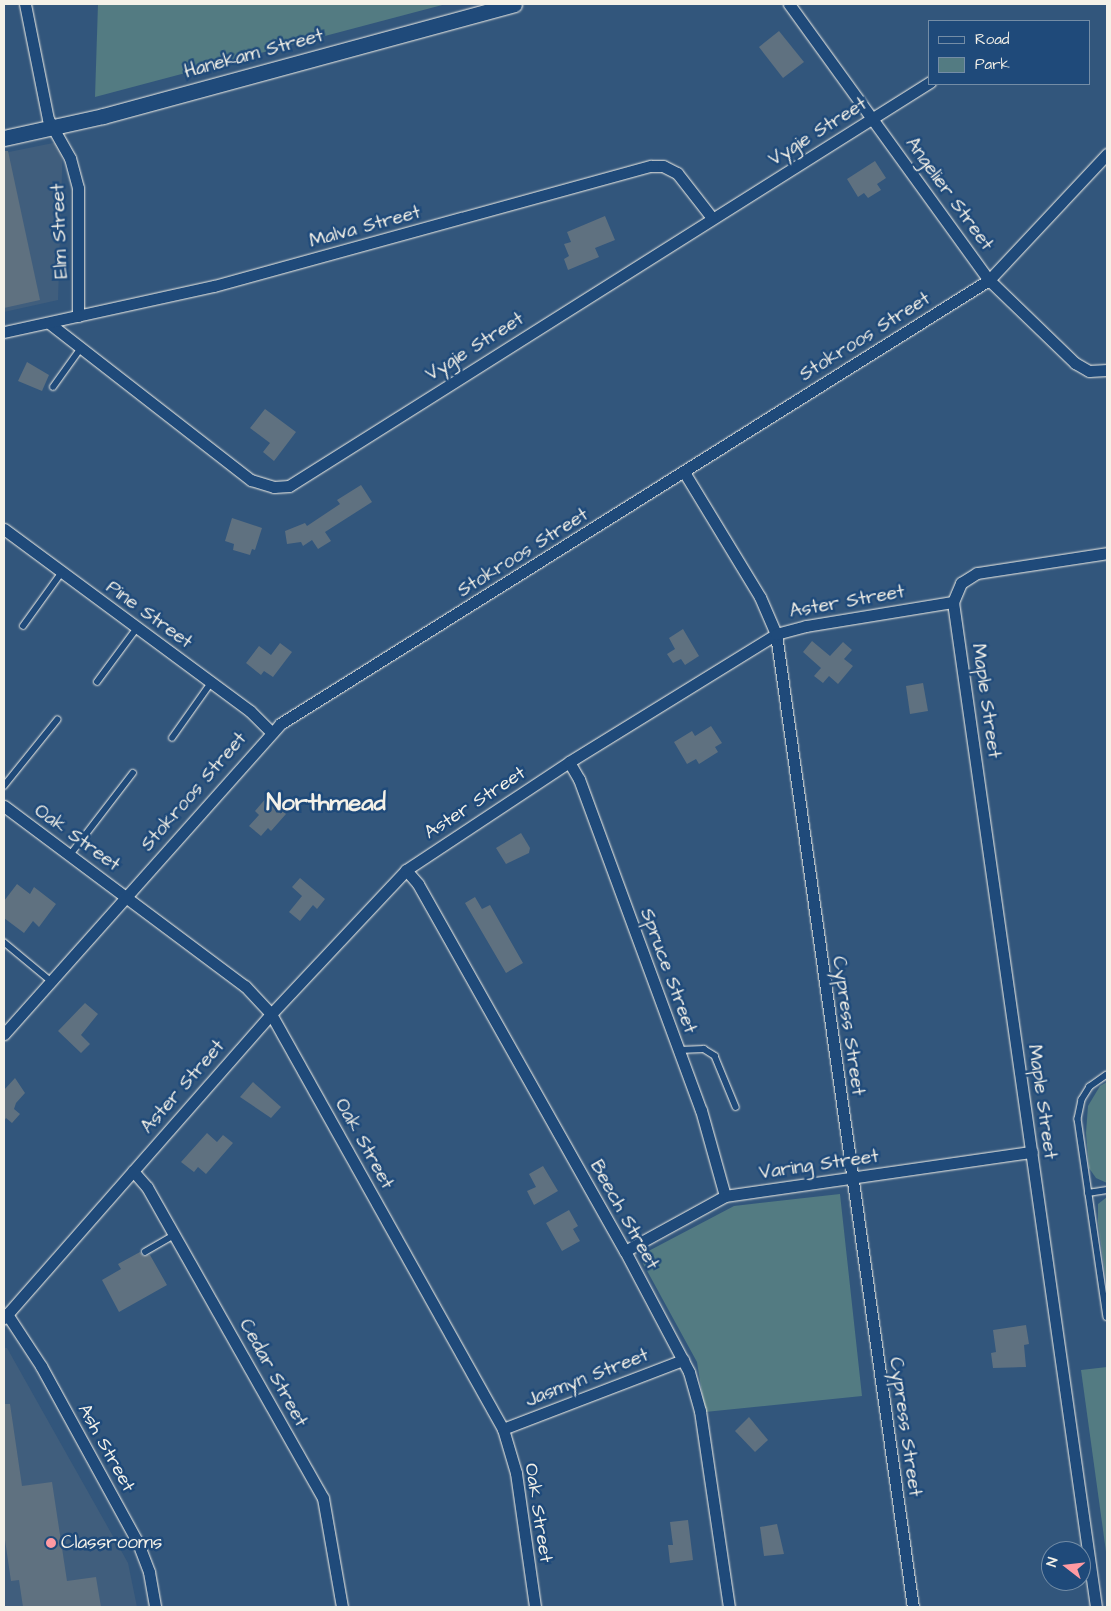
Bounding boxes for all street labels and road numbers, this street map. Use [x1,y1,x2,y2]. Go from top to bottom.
street label: Hanekam Street [182,24,326,84]
street label: Vygie Street [765,93,871,171]
street label: Angelier Street [900,133,998,255]
street label: Elm Street [47,183,73,279]
street label: Malva Street [307,201,423,253]
street label: Stokroos Street [795,288,935,386]
street label: Vygie Street [422,308,528,386]
street label: Stokroos Street [453,504,593,602]
street label: Pine Street [101,576,197,654]
street label: Aster Street [788,581,906,623]
street label: Maple Street [967,642,1005,760]
street label: Stokroos Street [136,728,252,856]
street label: Aster Street [420,762,530,844]
street label: Oak Street [30,799,124,877]
street label: Spruce Street [635,905,701,1037]
street label: Cypress Street [827,955,869,1097]
street label: Aster Street [136,1036,230,1138]
street label: Maple Street [1023,1043,1061,1161]
street label: Oak Street [330,1095,398,1193]
street label: Varing Street [758,1145,880,1185]
street label: Beech Street [585,1156,663,1274]
street label: Cedar Street [234,1315,312,1431]
street label: Jasmyn Street [522,1344,652,1412]
street label: Cypress Street [884,1356,926,1498]
street label: Ash Street [72,1400,140,1496]
street label: Oak Street [519,1462,557,1564]

